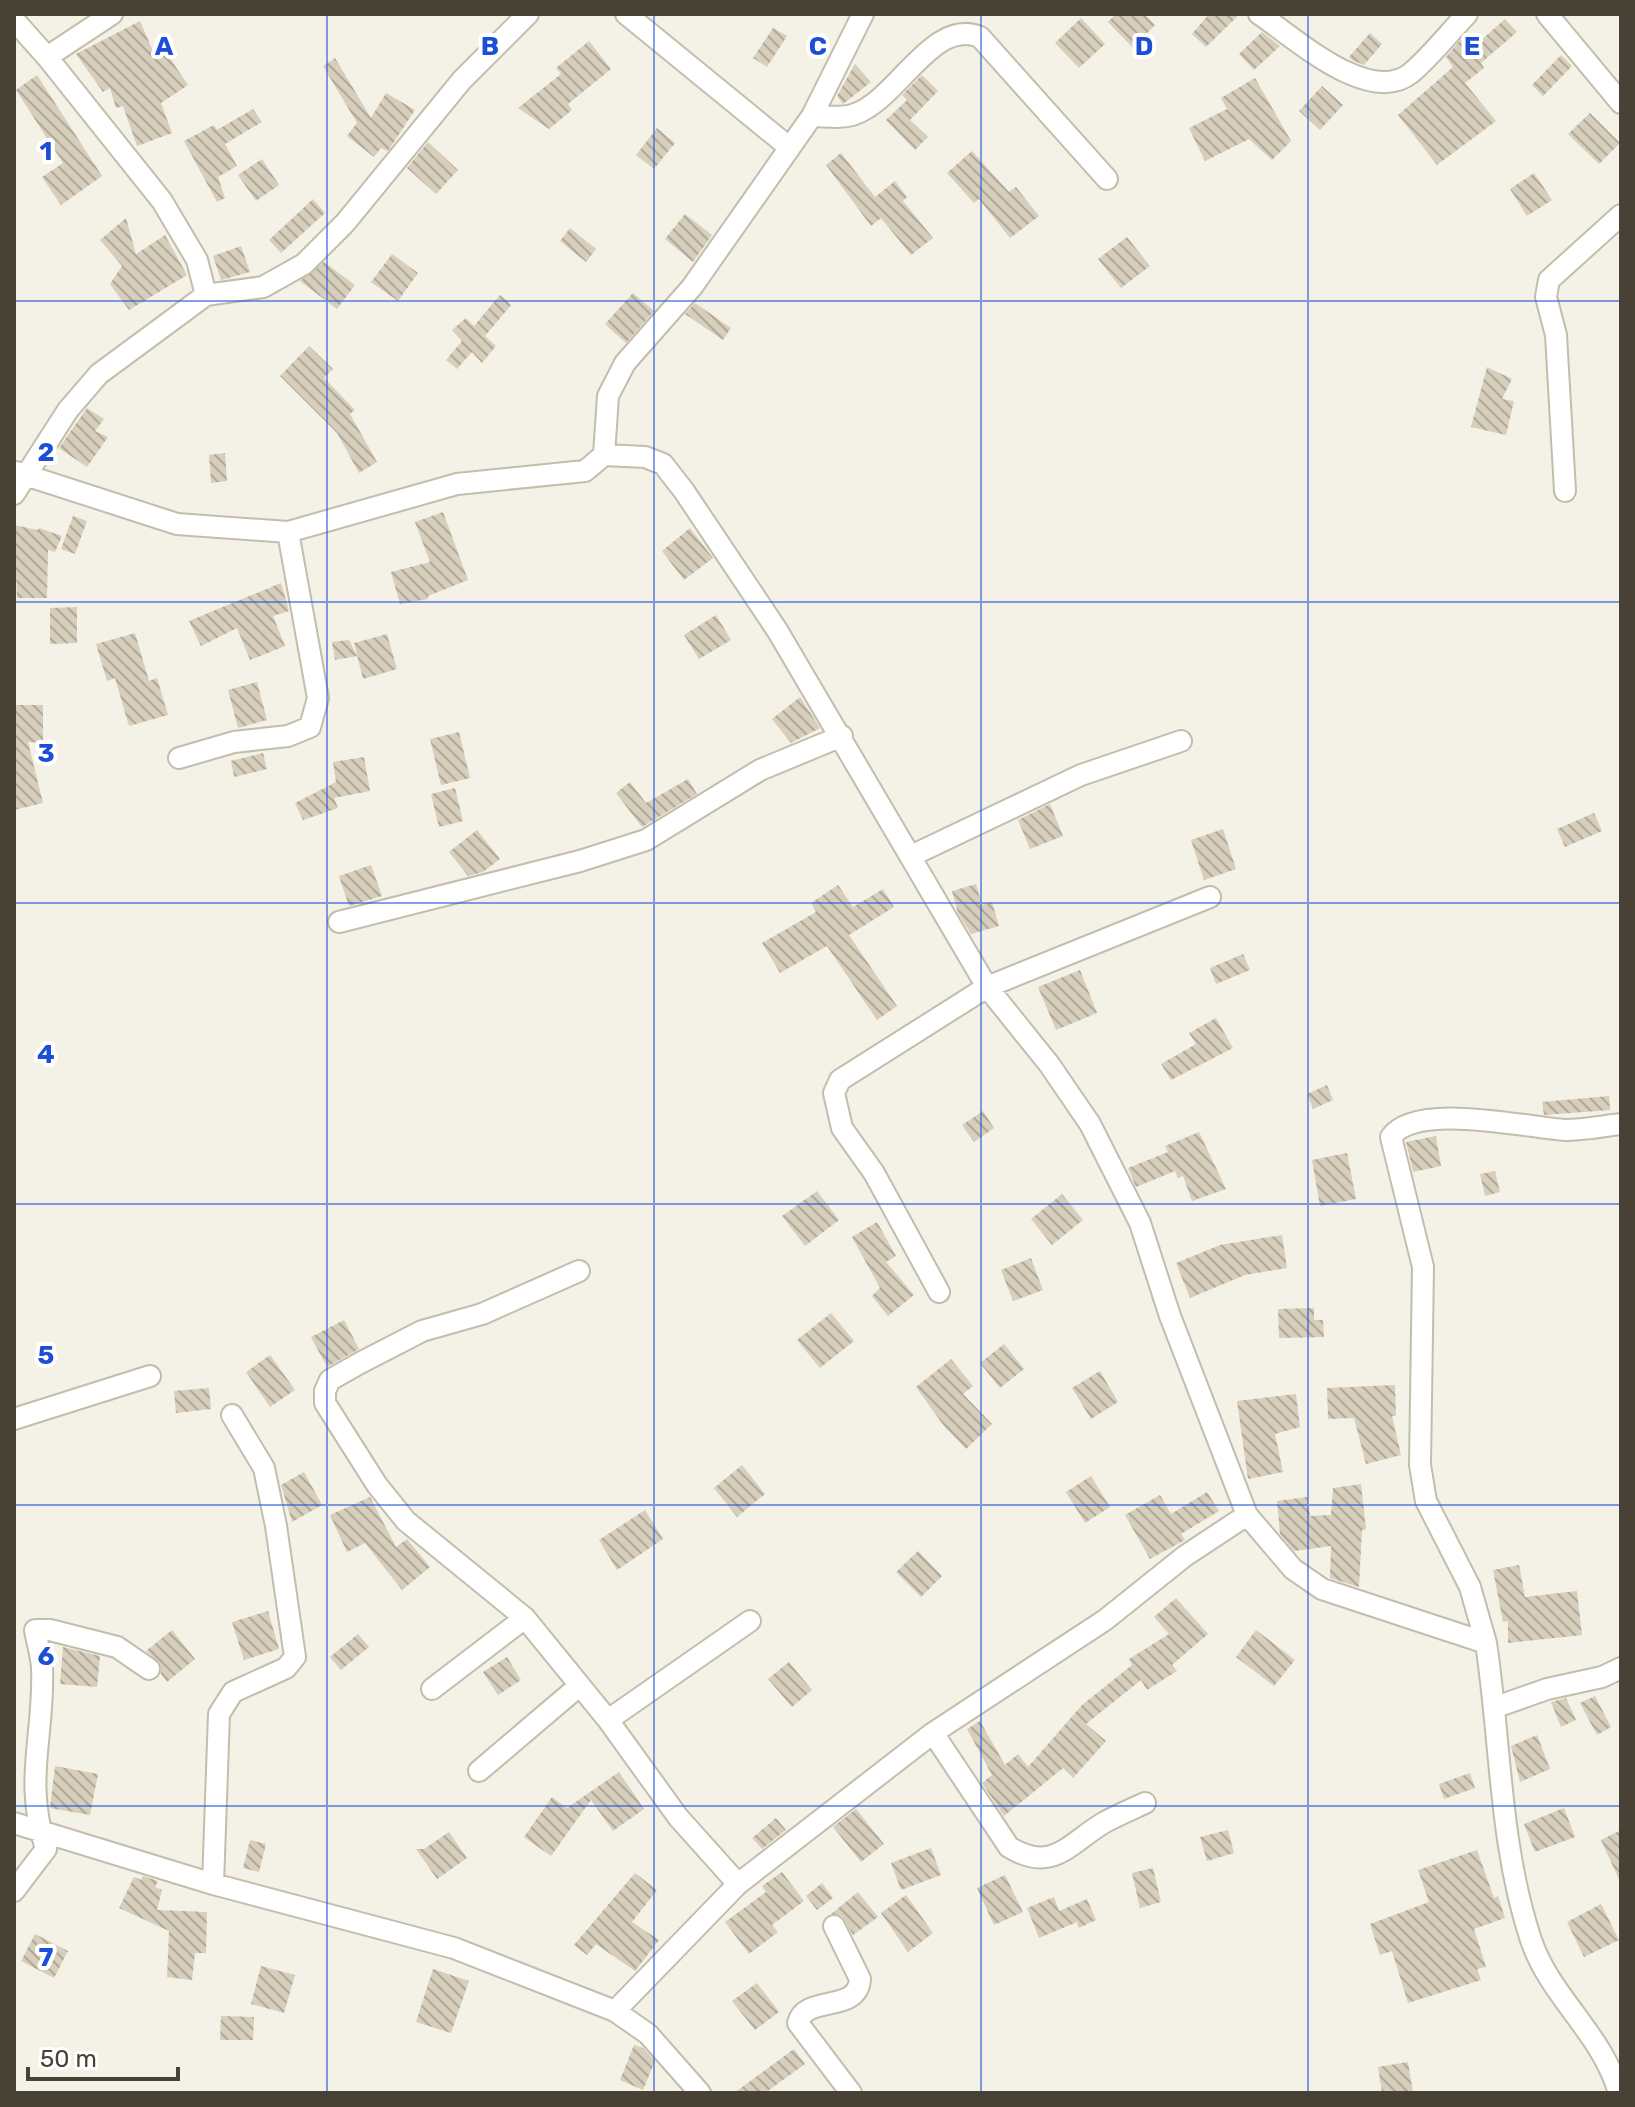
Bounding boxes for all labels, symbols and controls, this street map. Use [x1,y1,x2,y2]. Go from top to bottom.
text: A [155,31,174,62]
text: B [481,31,499,62]
text: C [809,31,827,62]
text: D [1135,31,1153,62]
text: E [1464,31,1480,62]
text: 1 [40,136,52,167]
text: 2 [38,437,54,468]
text: 3 [37,738,55,769]
text: 4 [37,1039,55,1070]
text: 5 [38,1340,54,1371]
text: 6 [38,1641,55,1672]
text: 7 [39,1942,54,1973]
scale bar [28,2031,178,2081]
text: 50 m [40,2045,97,2073]

